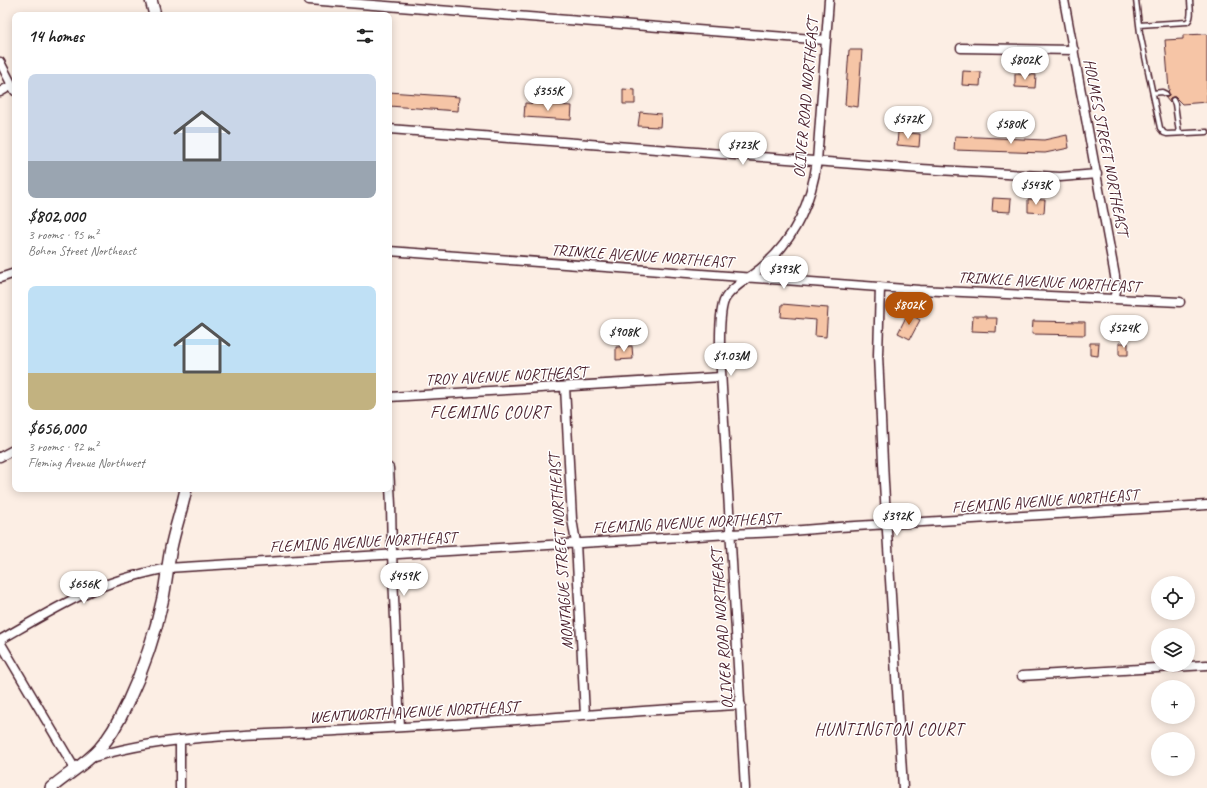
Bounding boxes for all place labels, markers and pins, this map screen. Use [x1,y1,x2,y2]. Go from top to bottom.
pin: $802K [997,47,1053,81]
pin: $355K [520,78,576,112]
pin: $572K [880,106,936,140]
pin: $580K [983,111,1039,145]
pin: $723K [715,132,771,166]
pin: $543K [1008,172,1064,206]
pin: $393K [756,256,812,290]
pin: $802K [881,292,937,326]
pin: $524K [1096,315,1152,349]
pin: $908K [596,319,652,353]
pin: $1.03M [698,343,764,377]
pin: $392K [869,503,925,537]
pin: $459K [376,563,432,597]
pin: $656K [56,571,112,605]

